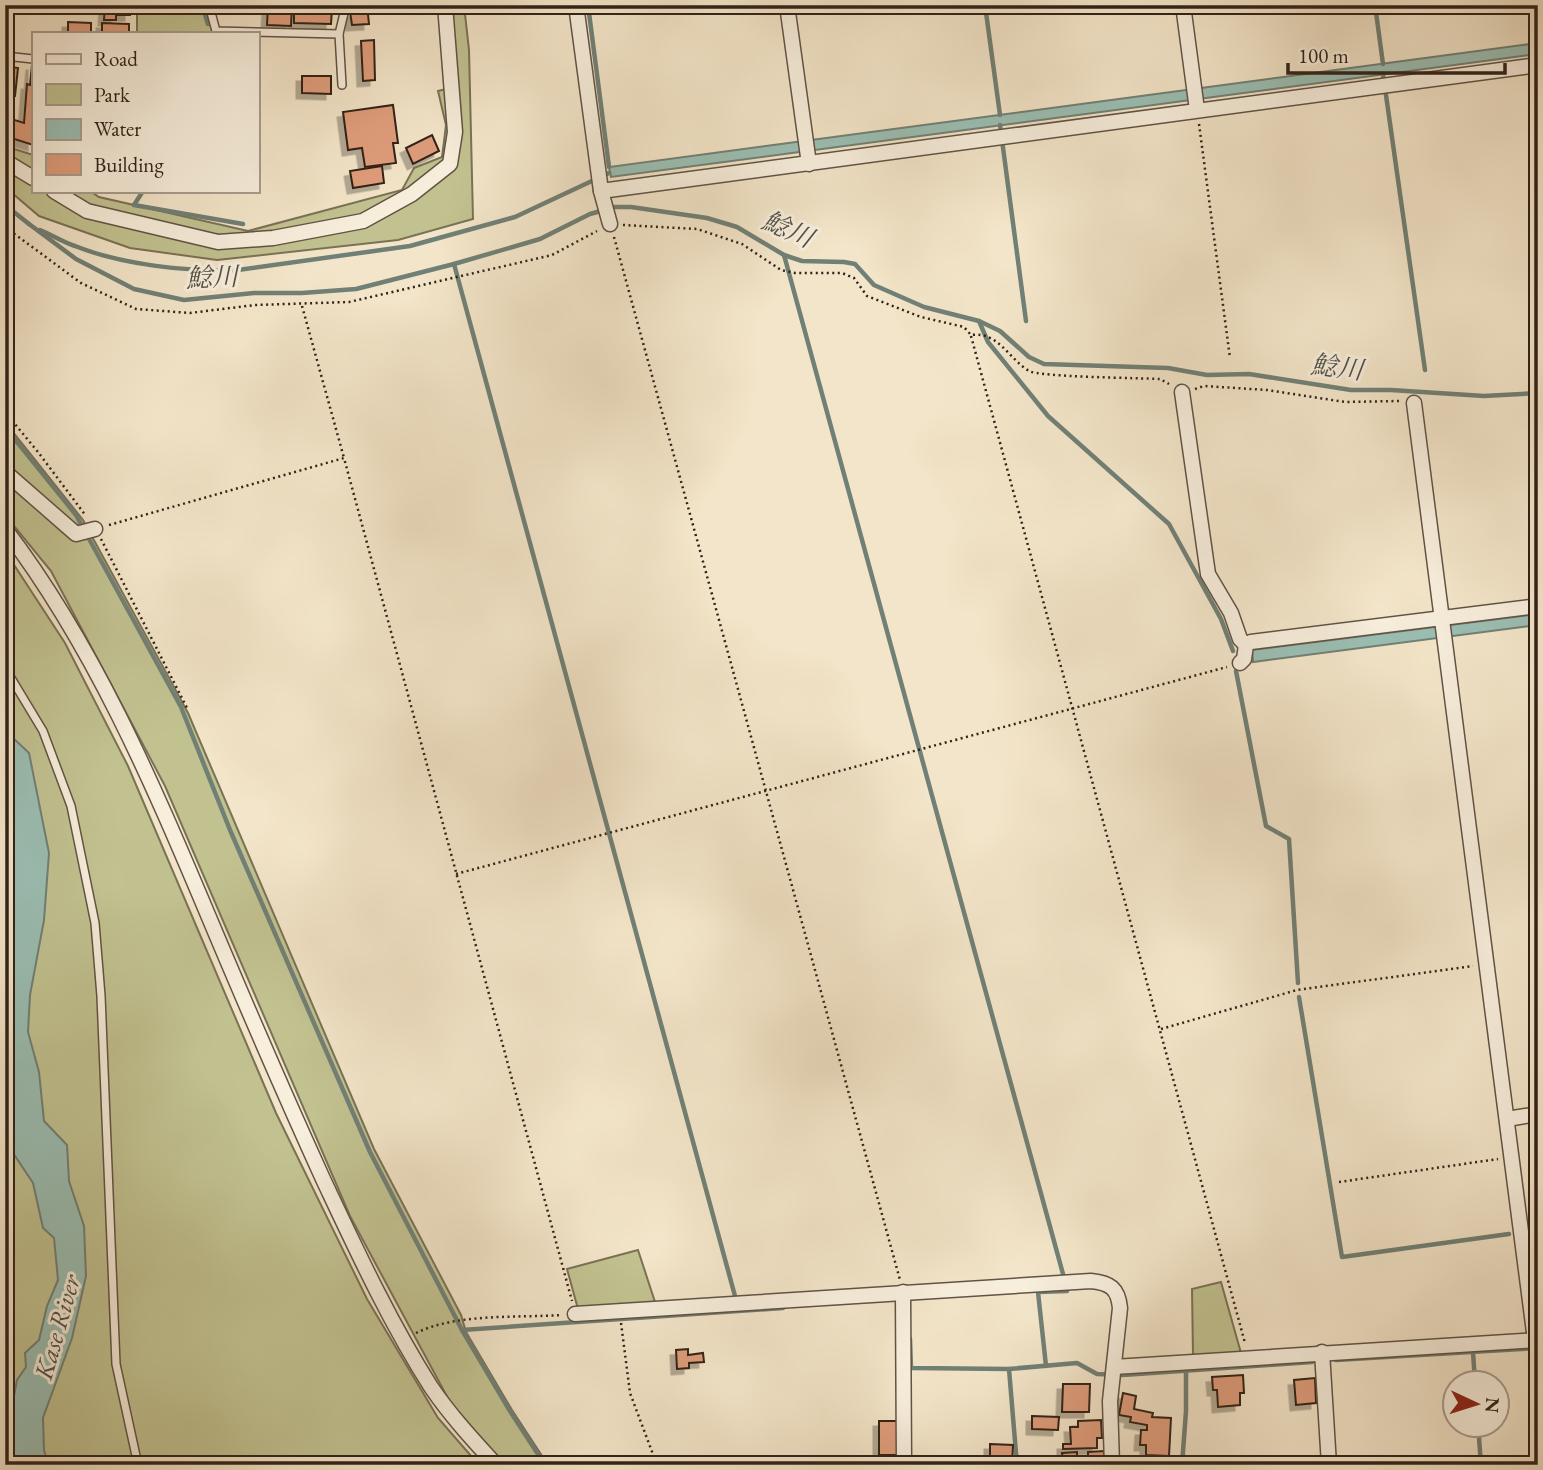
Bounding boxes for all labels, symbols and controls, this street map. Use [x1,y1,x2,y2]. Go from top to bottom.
legend [32,32,259,192]
scale bar [1288,32,1504,76]
text: 100 m [1298,42,1349,69]
text: Road [94,45,138,72]
text: Park [94,81,131,108]
text: Water [94,115,141,142]
text: Building [94,151,164,178]
water label: 鯰川 [757,203,821,256]
water label: 鯰川 [185,259,242,295]
water label: 鯰川 [1309,347,1368,387]
water label: Kase River [26,1270,88,1384]
north arrow [1442,1368,1512,1438]
text: N [1479,1397,1505,1414]

